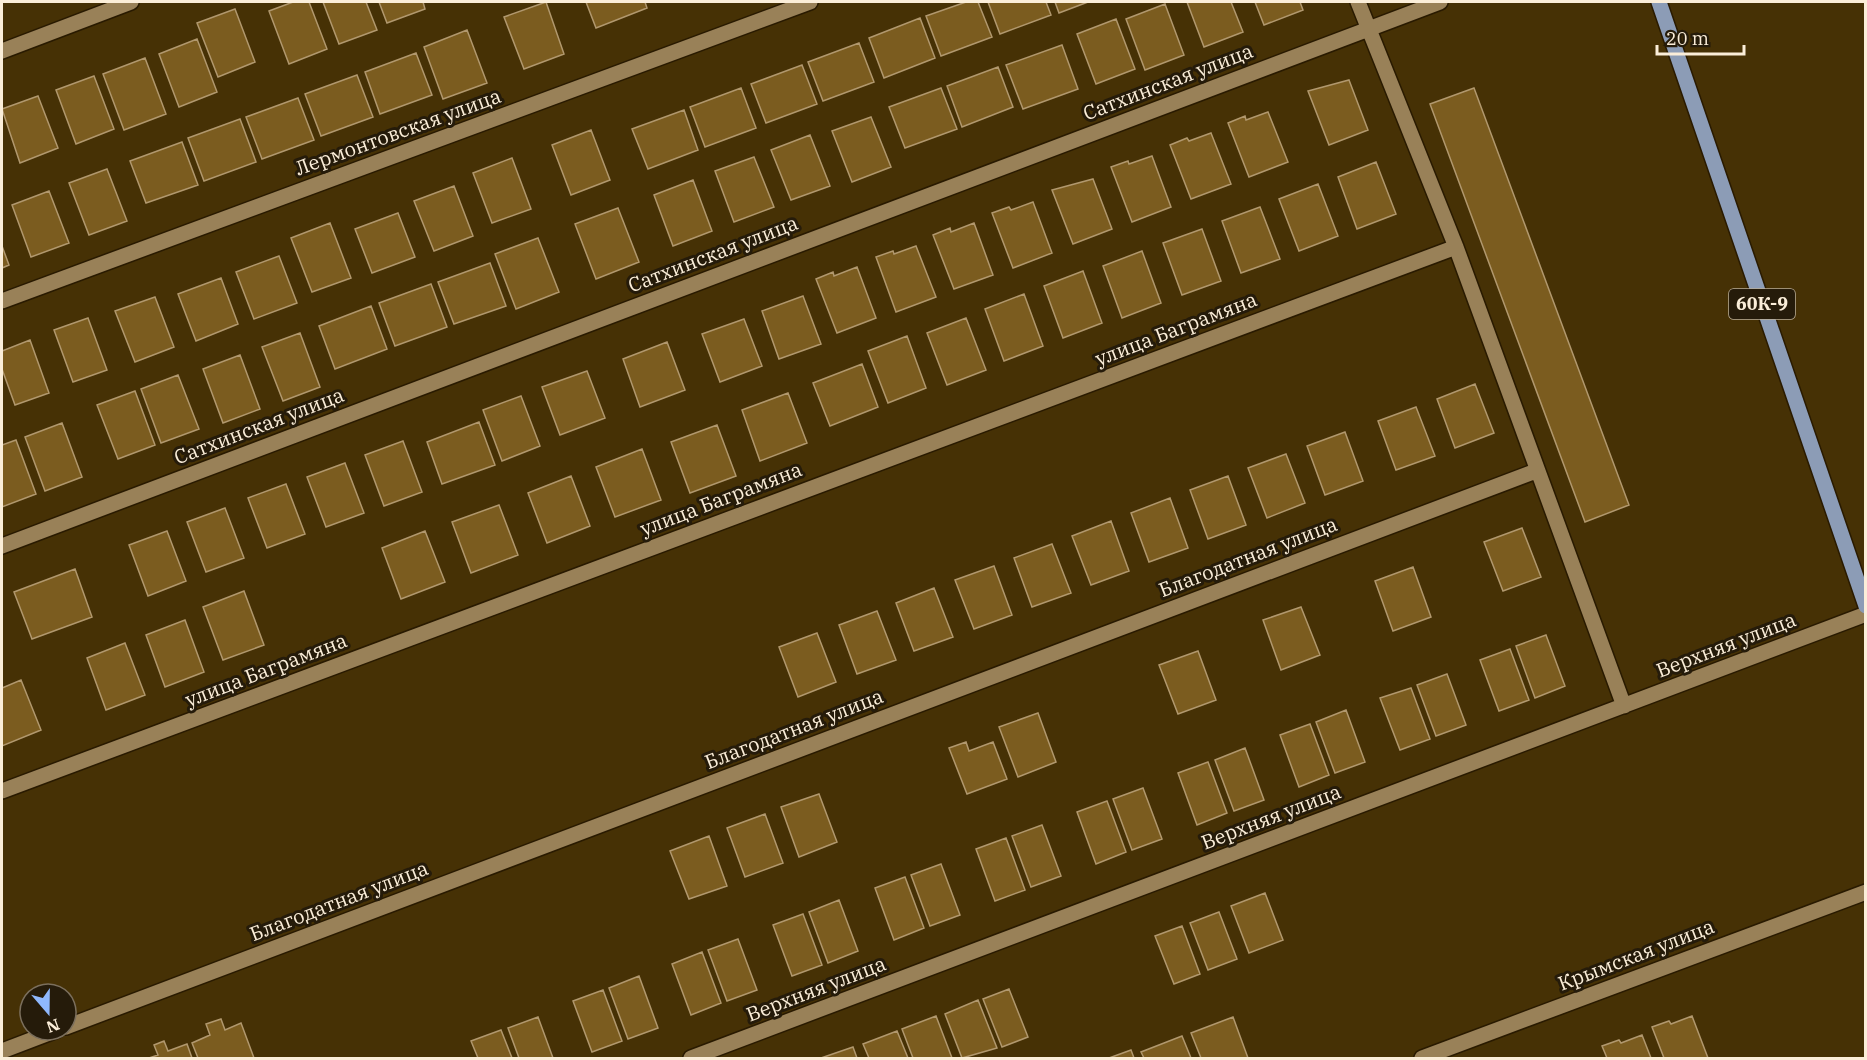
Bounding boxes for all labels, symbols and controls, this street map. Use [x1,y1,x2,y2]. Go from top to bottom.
scale bar [1657,18,1744,56]
text: 20 m [1666,27,1709,50]
street label: Сатхинская улица [1079,37,1257,126]
street label: Лермонтовская улица [291,82,505,181]
street label: Сатхинская улица [624,209,802,298]
street label: улица Баграмяна [1091,285,1261,372]
road number: 60К-9 [1729,289,1795,319]
street label: Сатхинская улица [170,381,348,470]
street label: улица Баграмяна [636,455,806,542]
street label: Благодатная улица [1155,510,1341,603]
street label: Верхняя улица [1652,605,1800,684]
street label: улица Баграмяна [181,626,351,713]
street label: Благодатная улица [701,682,887,775]
street label: Верхняя улица [1197,777,1345,856]
street label: Благодатная улица [246,854,432,947]
street label: Крымская улица [1554,912,1718,997]
street label: Верхняя улица [742,949,890,1028]
north arrow [18,982,78,1042]
text: N [44,1015,62,1038]

